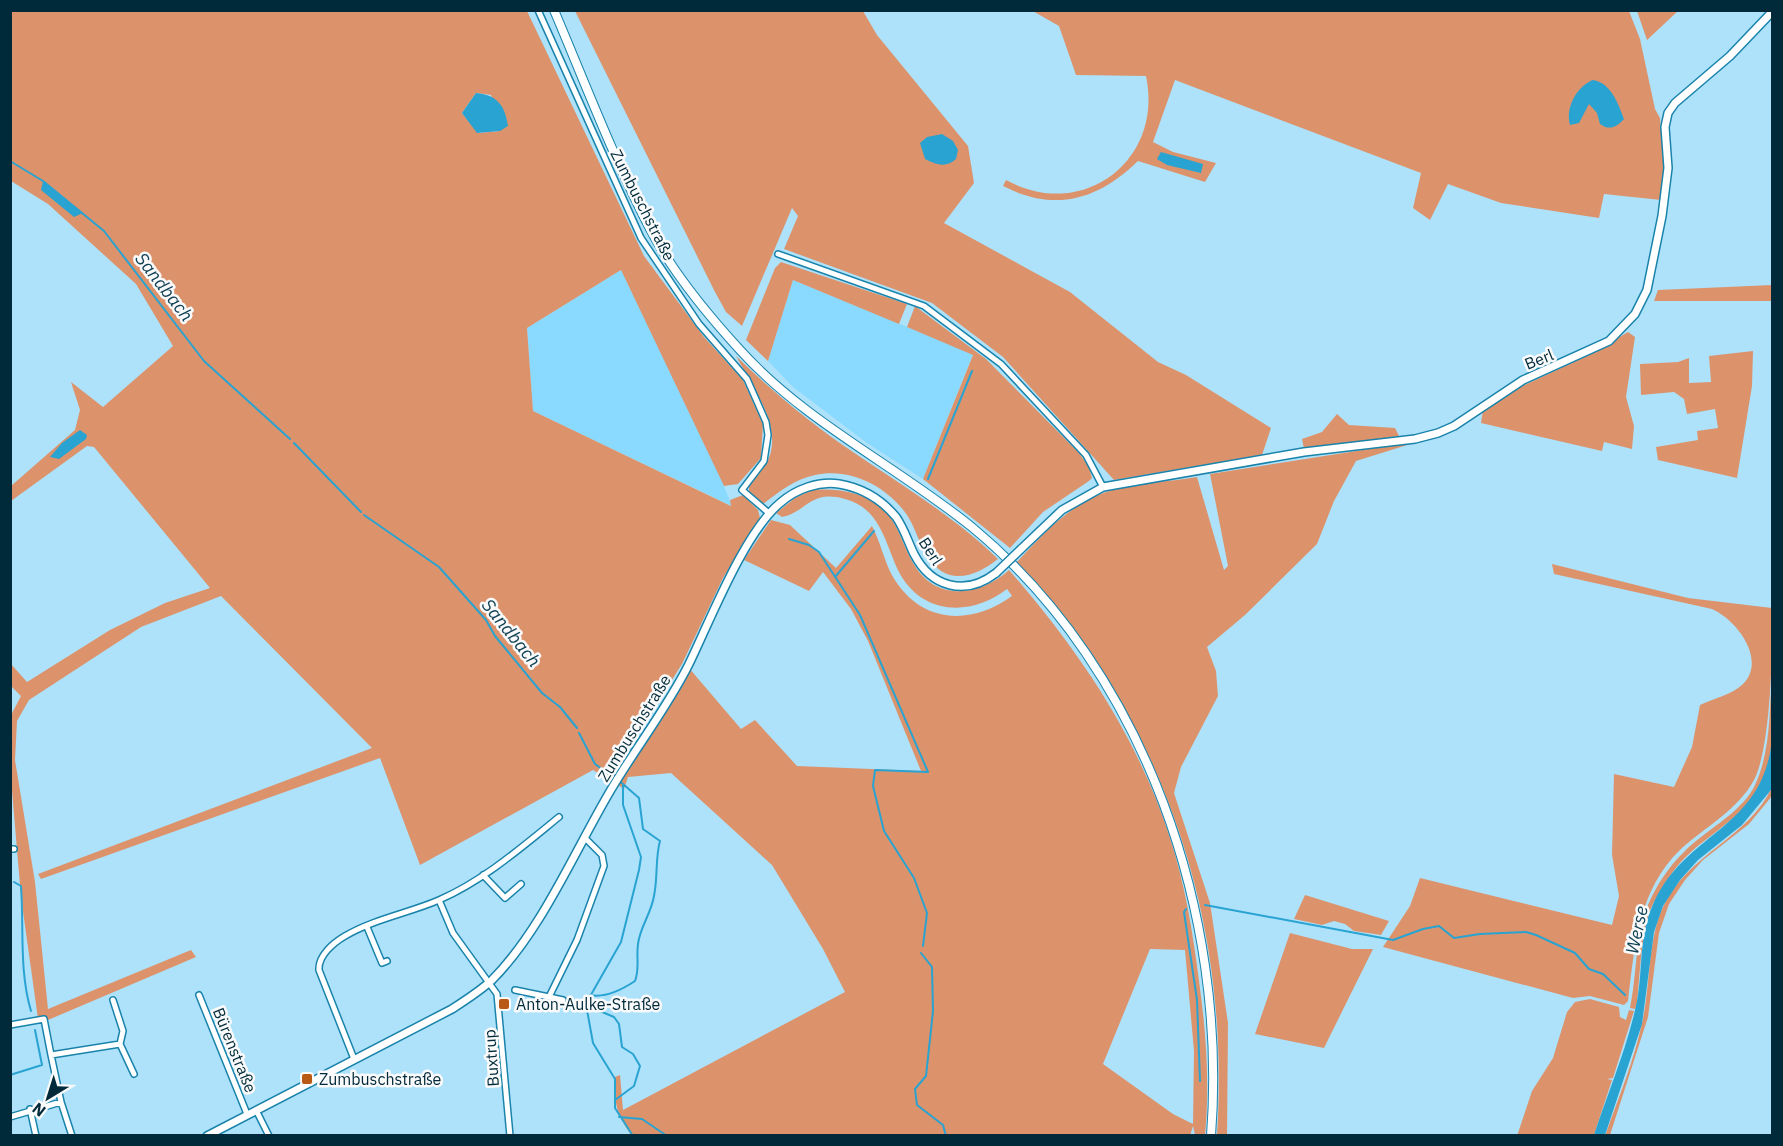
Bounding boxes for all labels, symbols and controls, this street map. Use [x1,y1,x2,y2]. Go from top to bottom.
street label: Zumbuschstraße [606,146,680,264]
water label: Sandbach [130,248,198,326]
street label: Berl [1522,344,1556,374]
street label: Berl [915,533,947,569]
water label: Sandbach [477,594,546,672]
street label: Zumbuschstraße [593,671,675,785]
water label: Werse [1620,904,1653,956]
place label: Anton-Aulke-Straße [516,994,660,1014]
marker: Anton-Aulke-Straße [497,997,511,1011]
street label: Bürenstraße [209,1005,261,1096]
street label: Buxtrup [479,1029,503,1087]
north arrow [18,1068,78,1128]
place label: Zumbuschstraße [319,1069,441,1089]
marker: Zumbuschstraße [300,1072,314,1086]
text: N [28,1098,49,1121]

